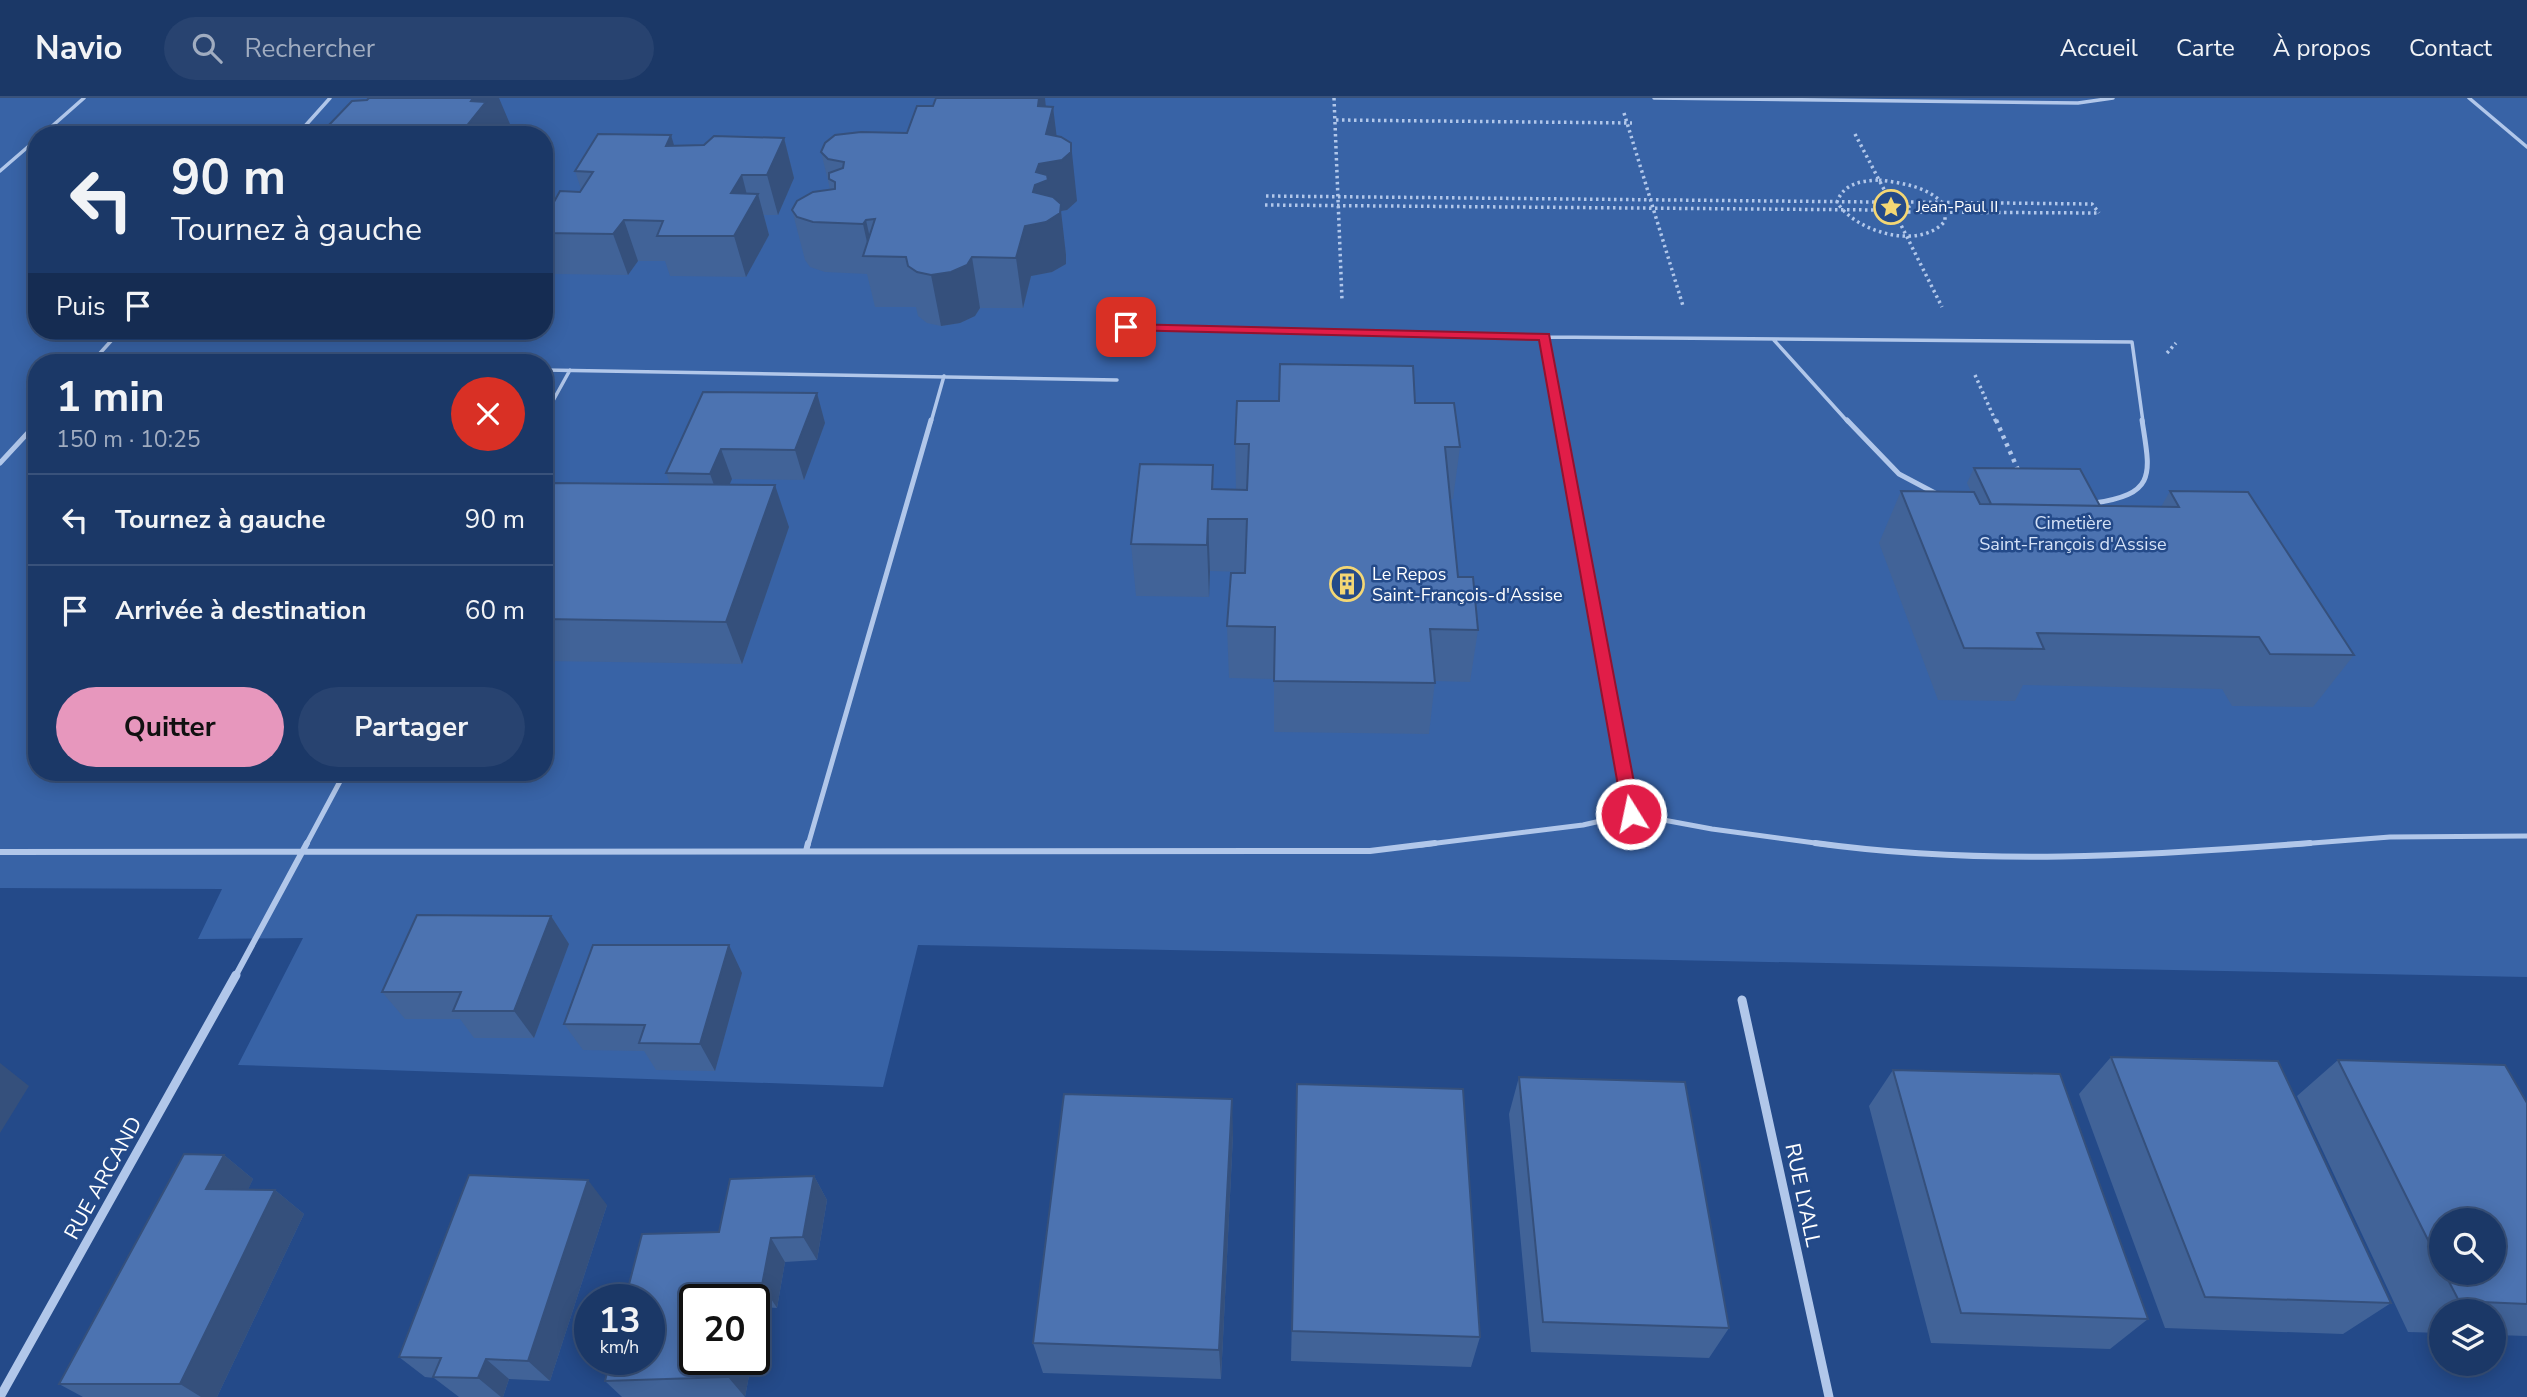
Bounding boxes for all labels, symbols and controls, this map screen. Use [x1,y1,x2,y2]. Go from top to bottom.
search box [164,17,654,80]
text: Navio [35,26,122,71]
icon: search [188,29,226,67]
text: Rechercher [244,31,375,66]
text: Accueil [2060,32,2138,64]
text: Carte [2176,32,2235,64]
text: À propos [2273,32,2371,64]
text: Contact [2409,32,2492,64]
text: 90 m [171,144,286,211]
icon: left [56,154,147,245]
place icon: Jean-Paul II [1872,188,1910,226]
place label: Jean-Paul II [1915,196,1998,218]
text: Tournez à gauche [171,208,422,251]
icon: arrive [119,287,157,325]
text: Puis [56,289,105,324]
pin [1096,297,1156,357]
icon: arrive [1107,308,1145,346]
text: 1 min [56,369,165,426]
button: close [451,377,525,451]
text: 150 m · 10:25 [56,424,201,455]
icon: left [56,501,94,539]
text: Tournez à gauche [115,502,326,537]
text: 90 m [465,502,525,537]
park label: Cimetière Saint-François d'Assise [1979,511,2167,556]
place label: Le Repos Saint-François-d'Assise [1372,562,1563,607]
building icon: Le Repos Saint-François-d'Assise [1328,565,1366,603]
icon: arrive [56,592,94,630]
text: Arrivée à destination [115,593,366,628]
text: 60 m [465,593,525,628]
button: Quitter [56,687,284,767]
button: Partager [298,687,525,767]
position arrow [1594,777,1668,851]
street label: RUE ARCAND [58,1112,148,1244]
street label: RUE LYALL [1778,1141,1828,1250]
map controls [2429,1208,2506,1376]
button: search [2429,1208,2506,1285]
speed limit sign: 20 [679,1284,770,1375]
text: 13 [598,1297,641,1344]
button: layers [2429,1299,2506,1376]
text: km/h [600,1335,639,1359]

